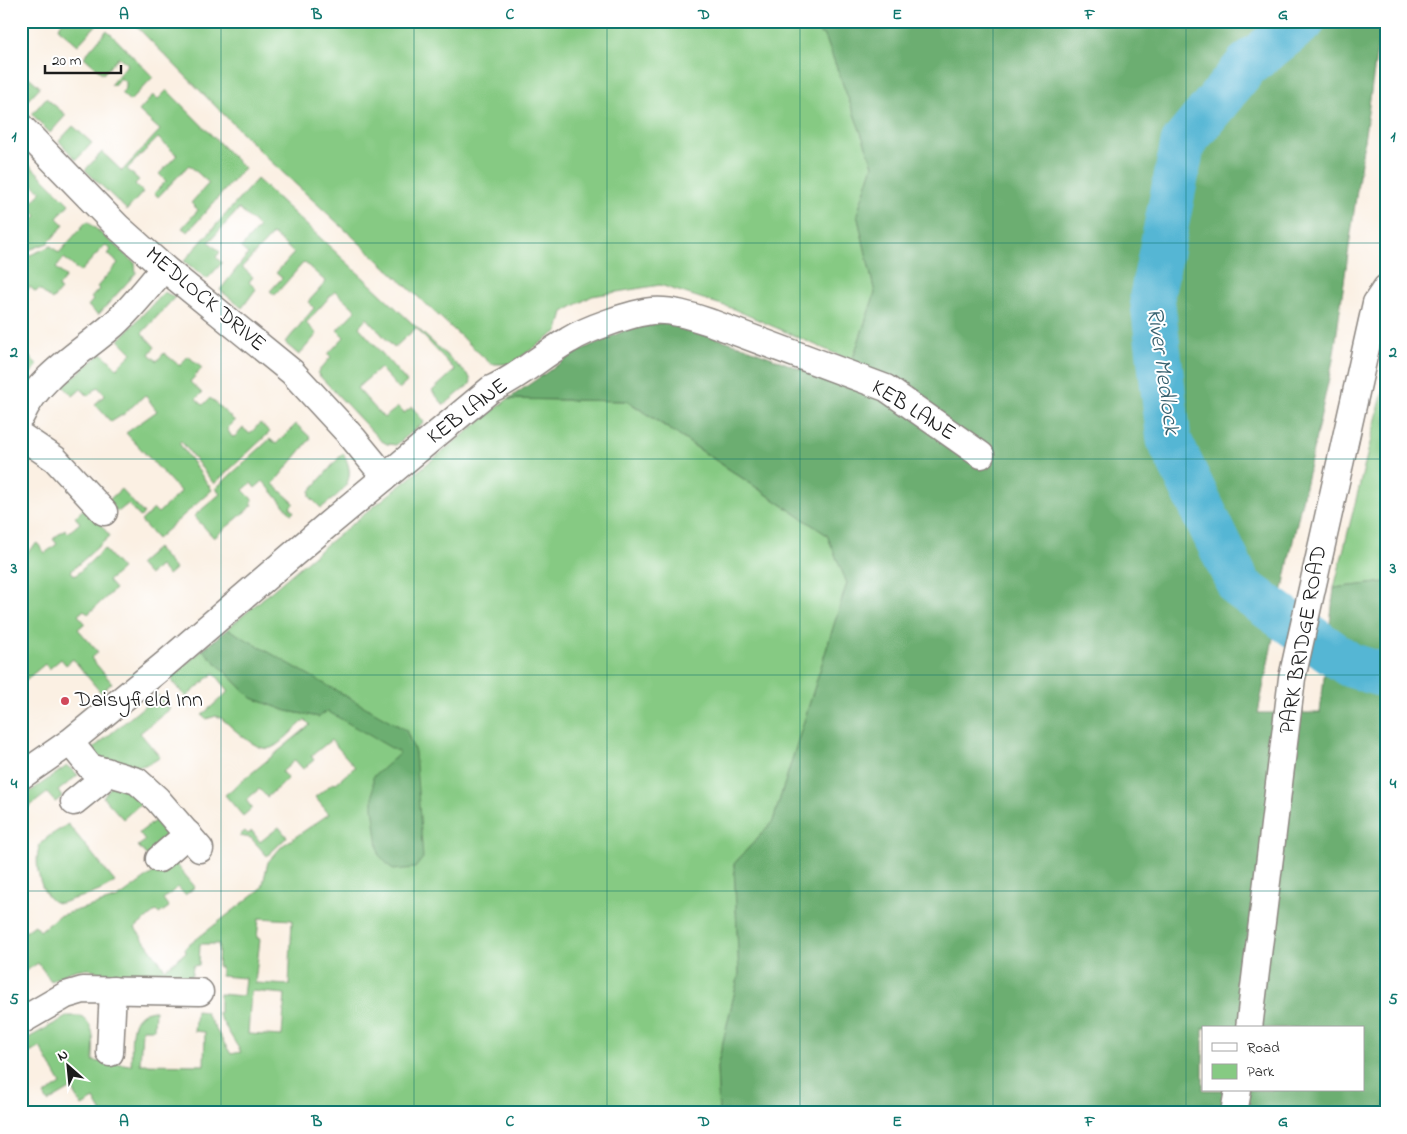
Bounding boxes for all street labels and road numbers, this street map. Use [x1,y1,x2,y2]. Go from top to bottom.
street label: MEDLOCK DRIVE [137,240,273,360]
street label: KEB LANE [421,371,515,453]
street label: KEB LANE [865,372,961,450]
street label: PARK BRIDGE ROAD [1272,543,1336,737]

